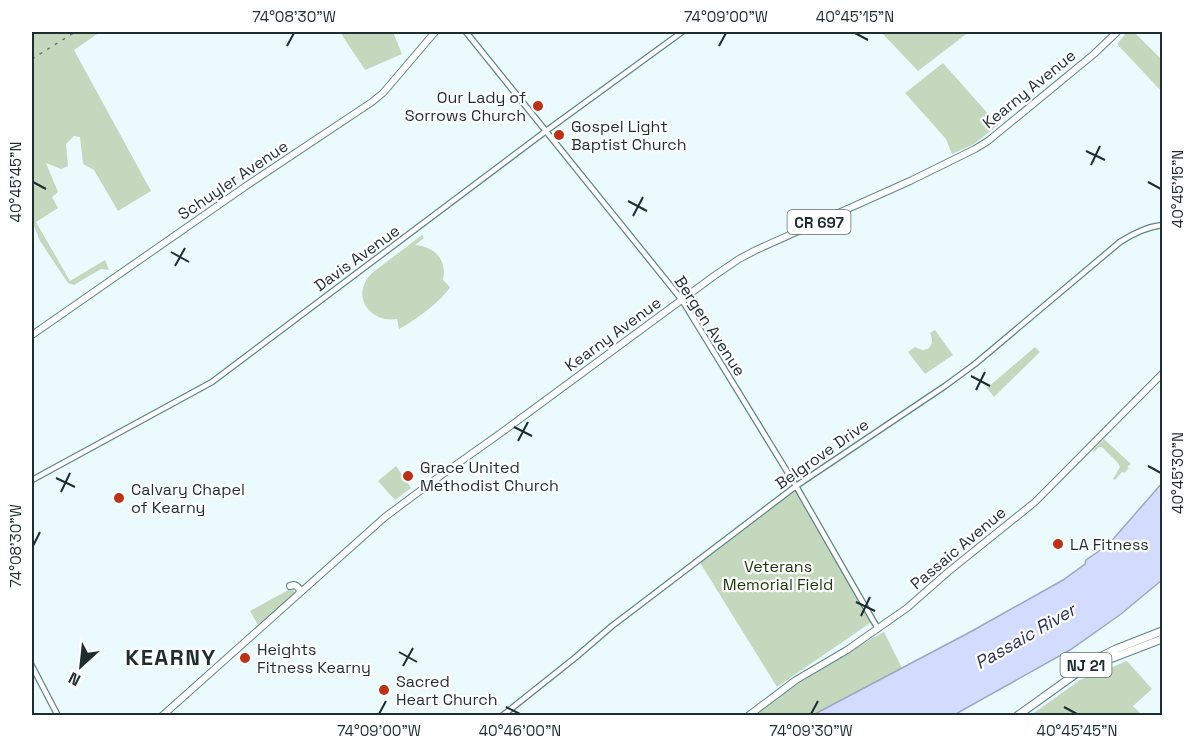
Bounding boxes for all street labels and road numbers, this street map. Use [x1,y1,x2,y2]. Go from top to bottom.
street label: Kearny Avenue [978,45,1080,133]
street label: Schuyler Avenue [174,135,292,225]
road number: CR 697 [788,210,850,234]
street label: Davis Avenue [310,220,404,296]
street label: Bergen Avenue [670,272,750,380]
street label: Kearny Avenue [561,292,665,376]
street label: Belgrove Drive [771,414,873,494]
street label: Passaic Avenue [906,502,1010,594]
road number: NJ 21 [1060,653,1112,677]

